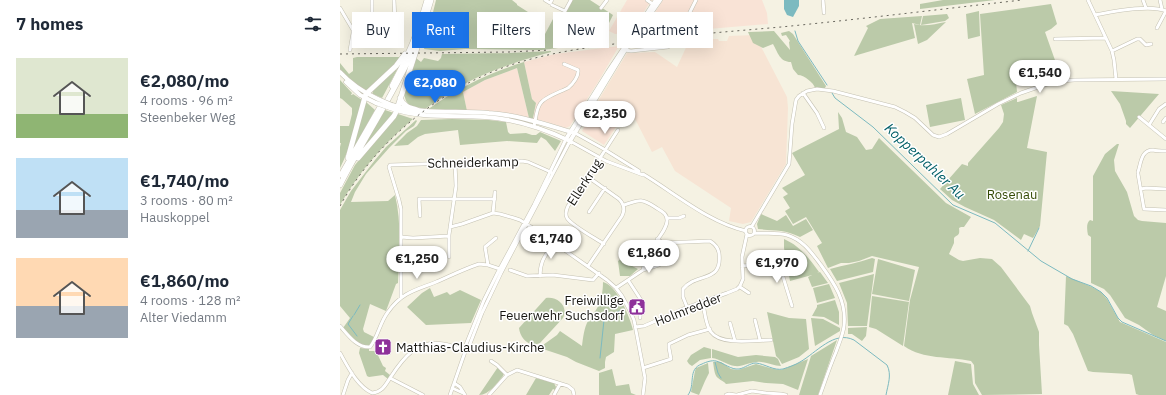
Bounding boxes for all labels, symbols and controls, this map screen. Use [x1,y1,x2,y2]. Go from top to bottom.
chip: Buy [352,12,404,48]
chip: Rent [412,12,469,48]
chip: Filters [477,12,545,48]
chip: New [553,12,609,48]
chip: Apartment [617,12,713,48]
text: 7 homes [16,13,83,35]
icon: filters [302,13,324,35]
pin: €1,540 [1007,60,1073,94]
text: €1,540 [1018,64,1062,81]
text: €2,080/mo [140,70,229,92]
pin: €2,080 [402,70,468,104]
icon: home [48,74,96,122]
text: €2,080 [413,74,457,91]
text: 4 rooms · 96 m² [140,92,233,109]
pin: €2,350 [572,101,638,135]
text: €2,350 [583,105,627,122]
text: Steenbeker Weg [140,109,235,126]
water label: Kopperpahler Au [881,119,969,203]
street label: Schneiderkamp [427,153,519,172]
street label: Ellerkrug [563,156,606,209]
text: €1,740/mo [140,170,229,192]
icon: home [48,174,96,222]
park label: Rosenau [987,186,1037,203]
text: 3 rooms · 80 m² [140,192,233,209]
text: Hauskoppel [140,209,210,226]
pin: €1,740 [518,226,584,260]
text: €1,740 [529,230,573,247]
pin: €1,860 [616,240,682,274]
text: €1,860 [627,244,671,261]
pin: €1,250 [384,246,450,280]
text: €1,250 [395,250,439,267]
pin: €1,970 [744,250,810,284]
text: €1,970 [755,254,799,271]
text: €1,860/mo [140,270,229,292]
icon: home [48,274,96,322]
street label: Holmredder [652,289,724,330]
text: 4 rooms · 128 m² [140,292,241,309]
place label: Freiwillige Feuerwehr Suchsdorf [499,292,624,324]
public building icon: Freiwillige Feuerwehr Suchsdorf [627,297,647,317]
text: Alter Viedamm [140,309,227,326]
church icon: Matthias-Claudius-Kirche [373,337,393,357]
place label: Matthias-Claudius-Kirche [396,339,544,356]

